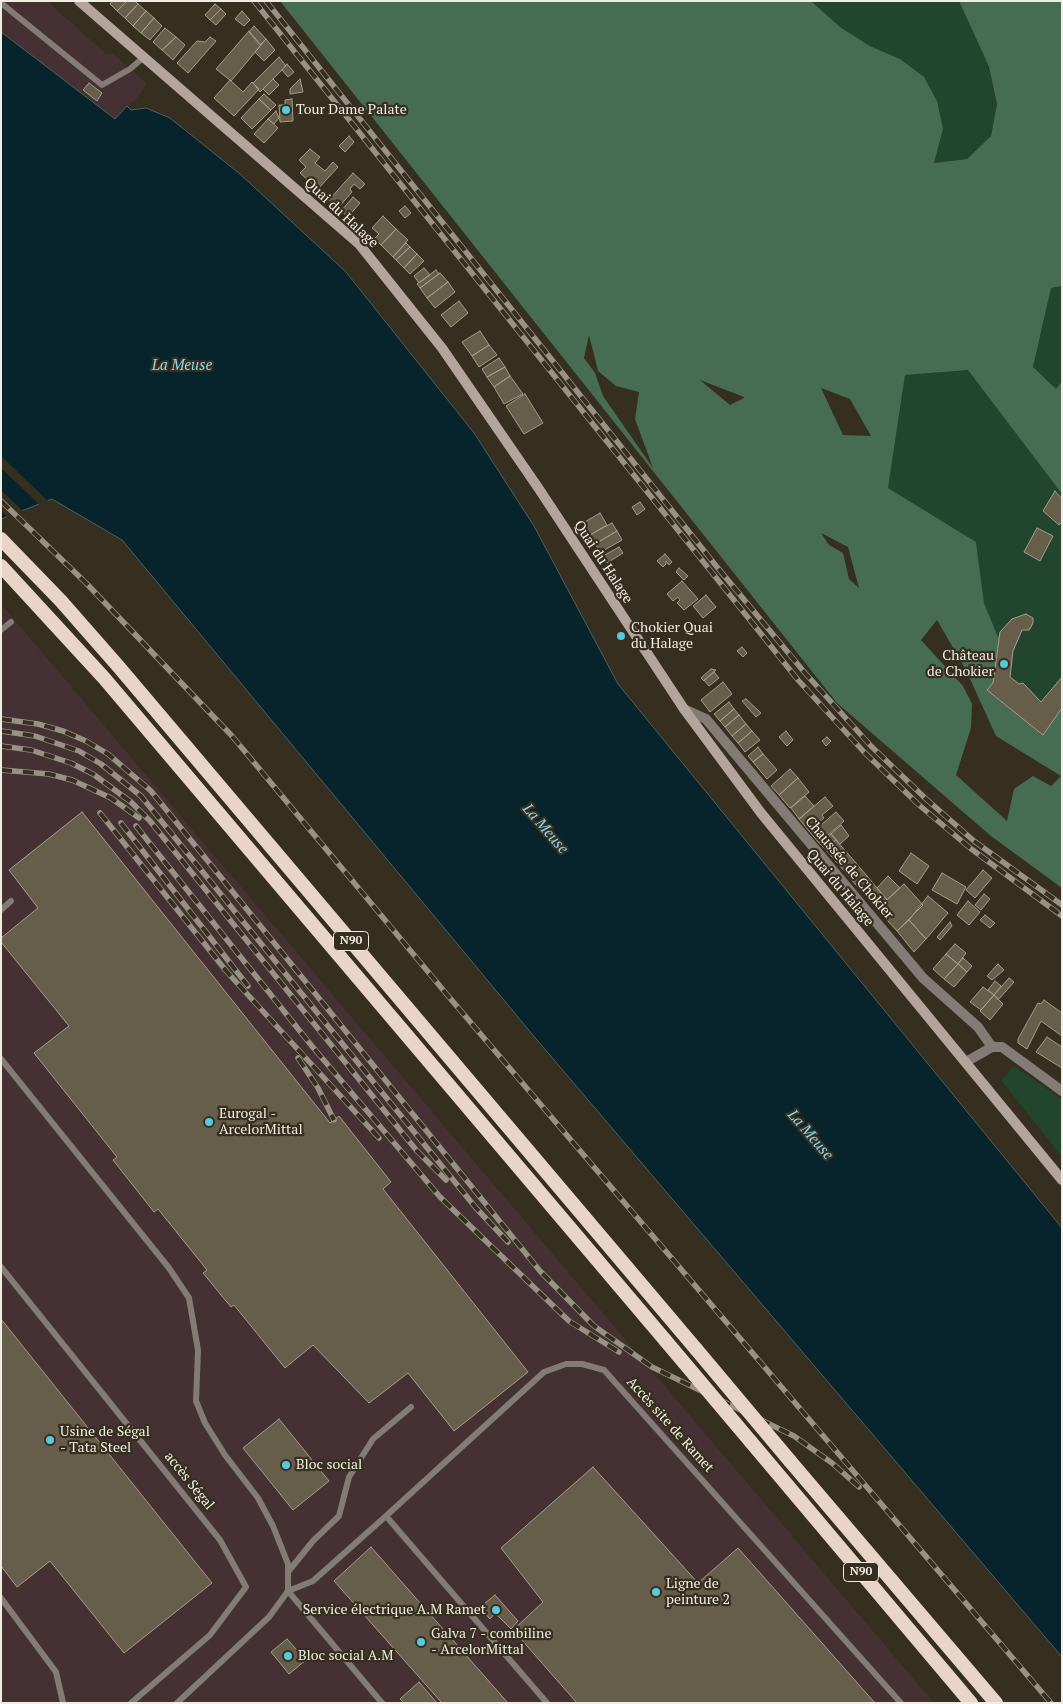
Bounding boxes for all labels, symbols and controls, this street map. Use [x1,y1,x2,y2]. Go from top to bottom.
place label: Tour Dame Palate [296,102,407,118]
marker: Tour Dame Palate [280,104,292,116]
street label: Quai du Halage [300,174,382,252]
water label: La Meuse [152,357,212,375]
street label: Quai du Halage [570,517,636,607]
place label: Chokier Quai du Halage [631,620,713,652]
marker: Chokier Quai du Halage [615,630,627,642]
place label: Château de Chokier [927,648,994,680]
marker: Château de Chokier [998,658,1010,670]
water label: La Meuse [518,800,572,858]
street label: Chaussée de Chokier [801,813,897,923]
street label: Quai du Halage [803,846,877,930]
road number: N90 [334,931,368,950]
place label: Eurogal - ArcelorMittal [219,1106,303,1138]
water label: La Meuse [783,1106,837,1164]
marker: Eurogal - ArcelorMittal [203,1116,215,1128]
street label: Accès site de Ramet [623,1374,717,1476]
place label: Usine de Ségal - Tata Steel [60,1424,150,1456]
marker: Usine de Ségal - Tata Steel [44,1434,56,1446]
street label: accès Ségal [161,1449,217,1513]
place label: Bloc social [296,1457,362,1473]
marker: Bloc social [280,1459,292,1471]
road number: N90 [844,1562,878,1581]
place label: Ligne de peinture 2 [666,1576,730,1608]
marker: Ligne de peinture 2 [650,1586,662,1598]
place label: Service électrique A.M Ramet [303,1602,486,1618]
marker: Service électrique A.M Ramet [490,1604,502,1616]
place label: Galva 7 - combiline - ArcelorMittal [431,1626,551,1658]
marker: Galva 7 - combiline - ArcelorMittal [415,1636,427,1648]
place label: Bloc social A.M [298,1648,393,1664]
marker: Bloc social A.M [282,1650,294,1662]

